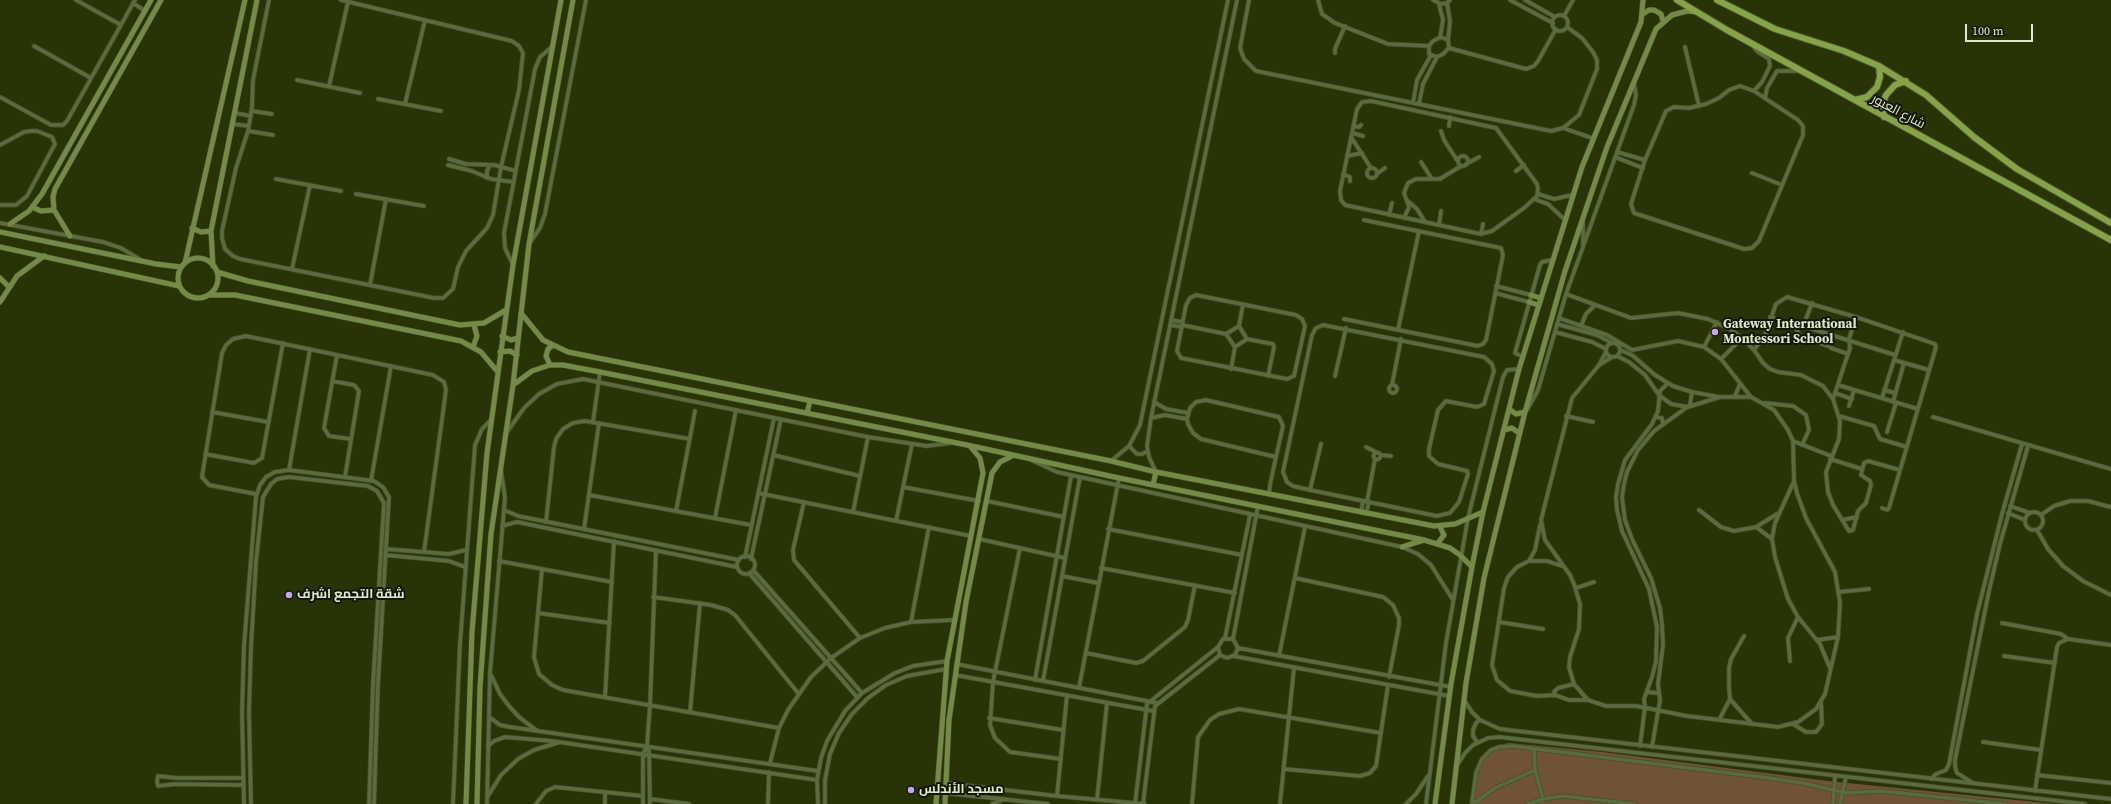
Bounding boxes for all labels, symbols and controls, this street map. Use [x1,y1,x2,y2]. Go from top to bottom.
scale bar [1967,16,2035,42]
text: 100 m [1972,23,2004,39]
street label: شارع العبور [1869,91,1927,133]
place label: Gateway International Montessori School [1723,317,1857,348]
marker: Gateway International Montessori School [1710,327,1720,337]
place label: شقة التجمع اشرف [297,587,405,603]
marker: شقة التجمع اشرف [284,590,294,600]
place label: مسجد الأندلس [919,782,1004,798]
marker: مسجد الأندلس [906,785,916,795]

